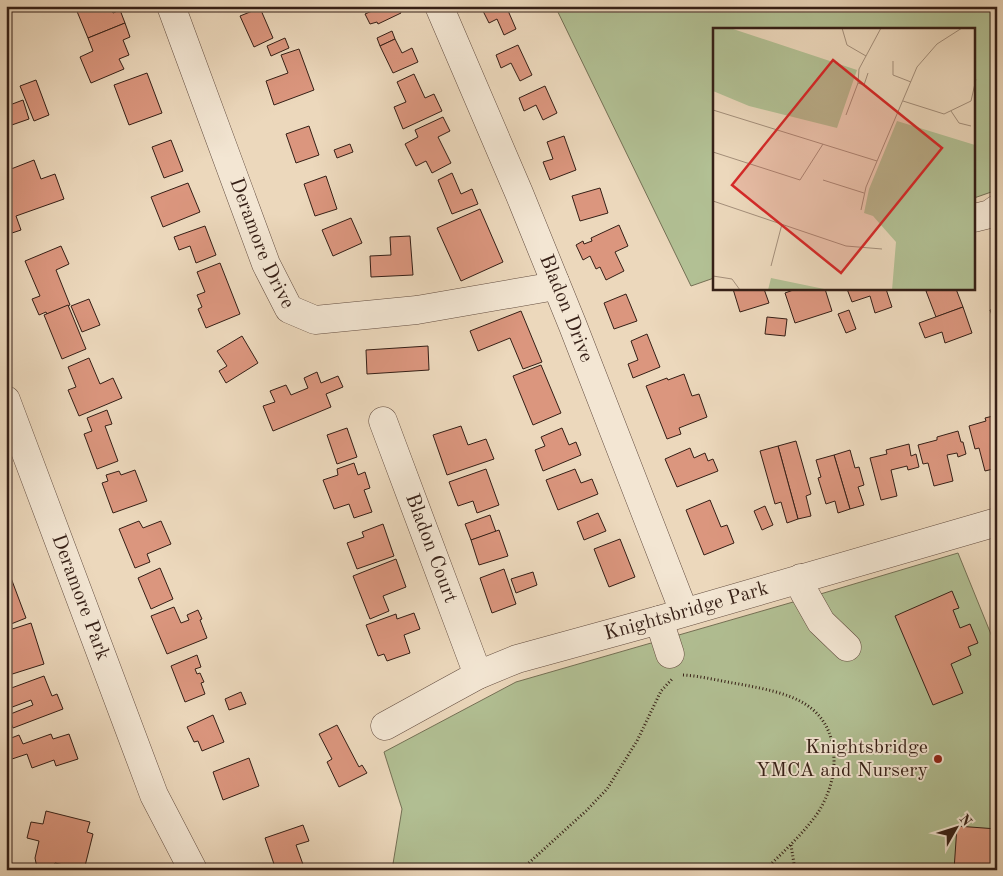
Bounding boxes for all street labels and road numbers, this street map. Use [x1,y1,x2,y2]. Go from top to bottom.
street label: Deramore Drive [225,175,297,312]
street label: Bladon Drive [535,252,596,365]
street label: Bladon Court [401,491,460,606]
street label: Deramore Park [47,532,113,663]
street label: Knightsbridge Park [602,579,771,645]

